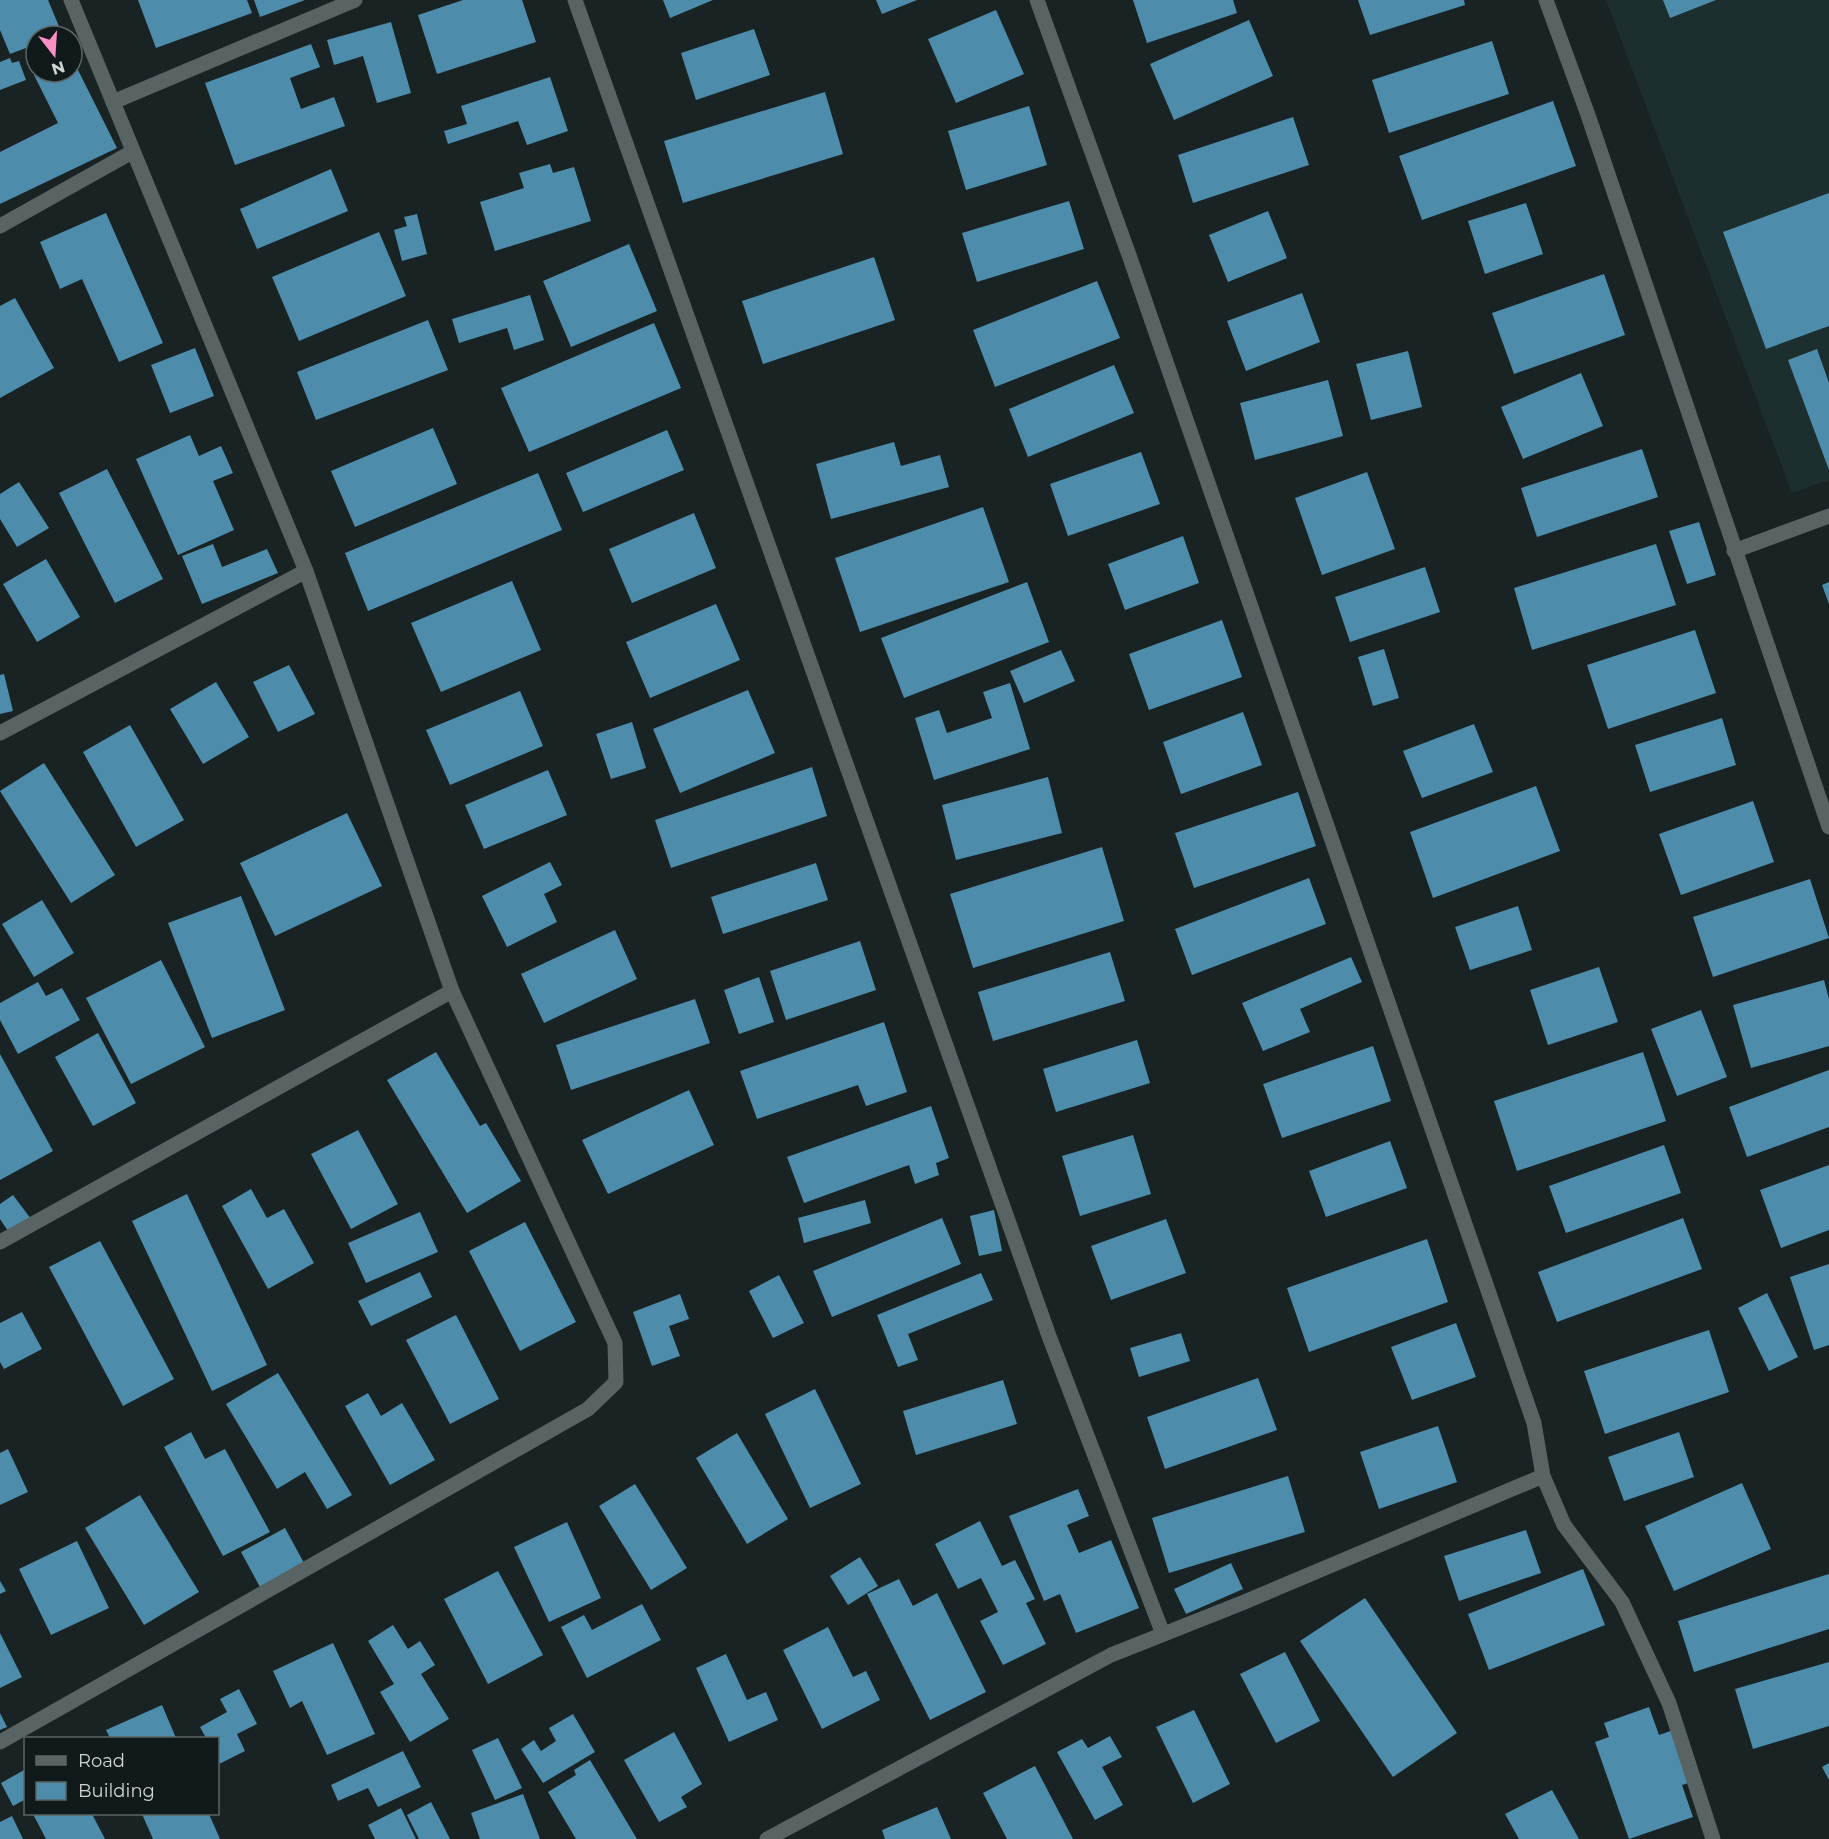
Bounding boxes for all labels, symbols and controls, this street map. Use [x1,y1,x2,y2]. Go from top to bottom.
north arrow [24,24,84,84]
text: N [49,57,67,79]
legend [24,1737,219,1815]
text: Road [78,1750,125,1772]
text: Building [78,1780,155,1802]

